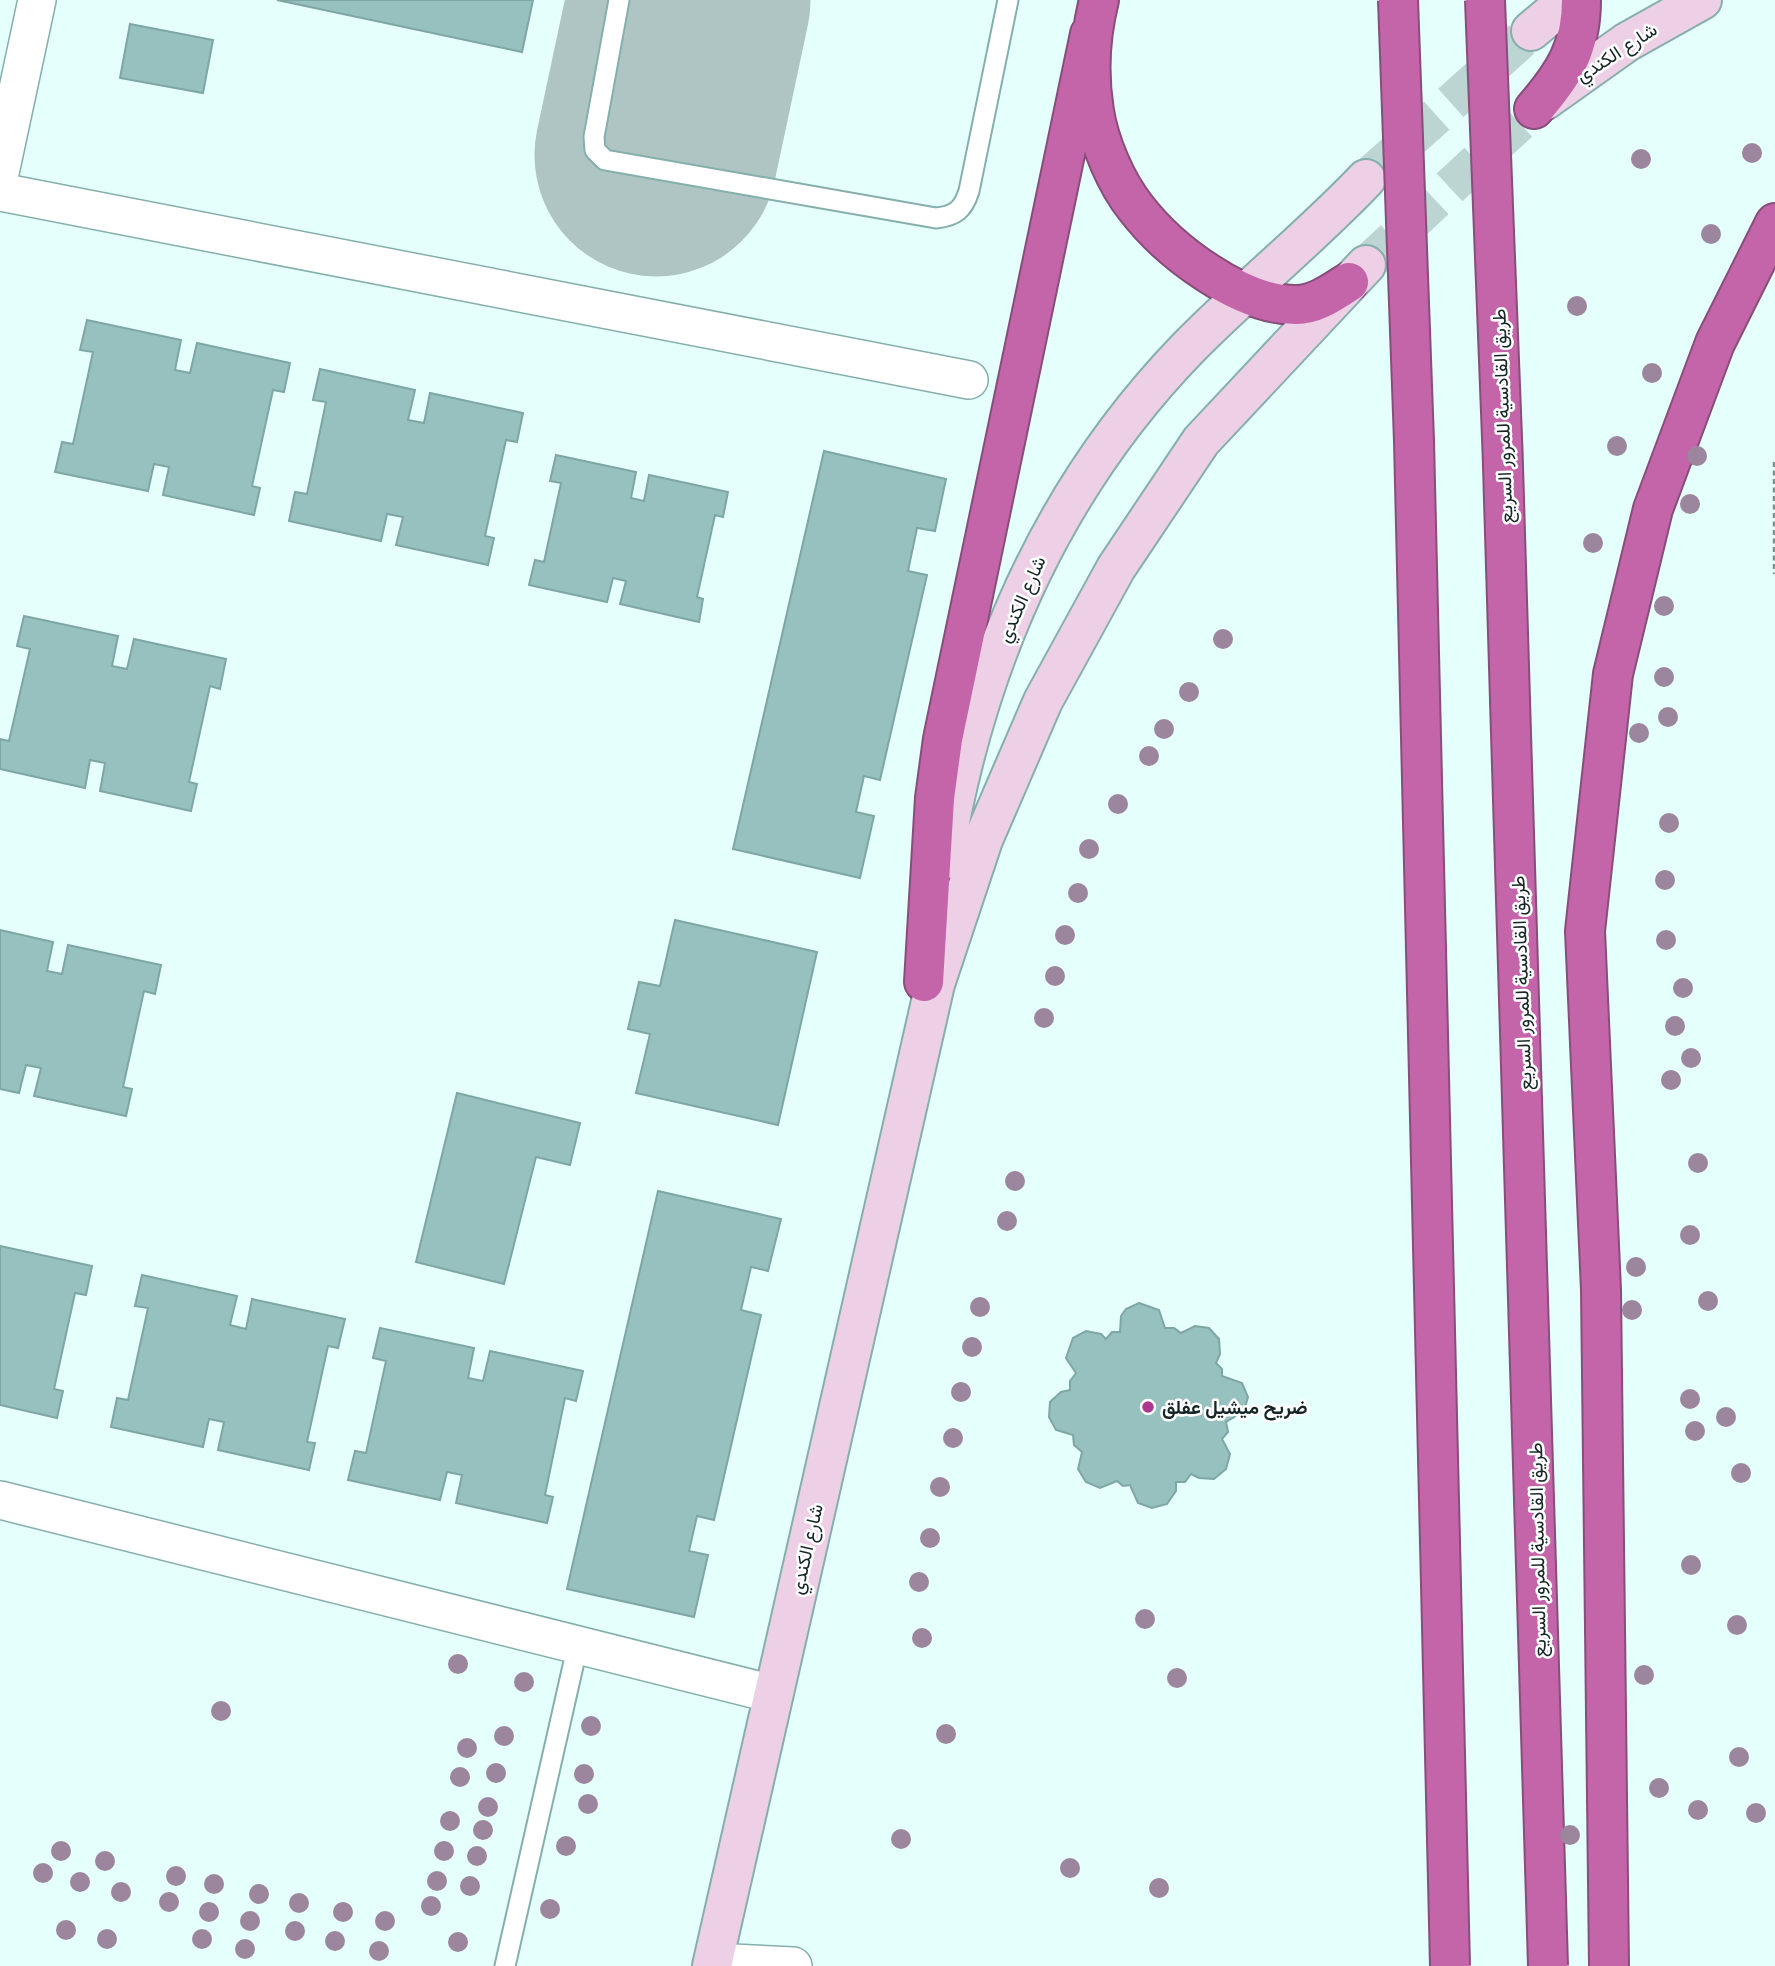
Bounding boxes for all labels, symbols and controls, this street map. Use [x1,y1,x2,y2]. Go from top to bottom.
street label: شارع الكندي [1571,17,1663,91]
street label: طريق القادسية للمرور السريع [1486,308,1520,524]
street label: شارع الكندي [991,552,1054,648]
street label: طريق القادسية للمرور السريع [1505,875,1539,1091]
place label: ضريح ميشيل عفلق [1162,1395,1308,1421]
marker: ضريح ميشيل عفلق [1140,1399,1156,1415]
street label: طريق القادسية للمرور السريع [1523,1442,1553,1658]
street label: شارع الكندي [784,1501,832,1598]

